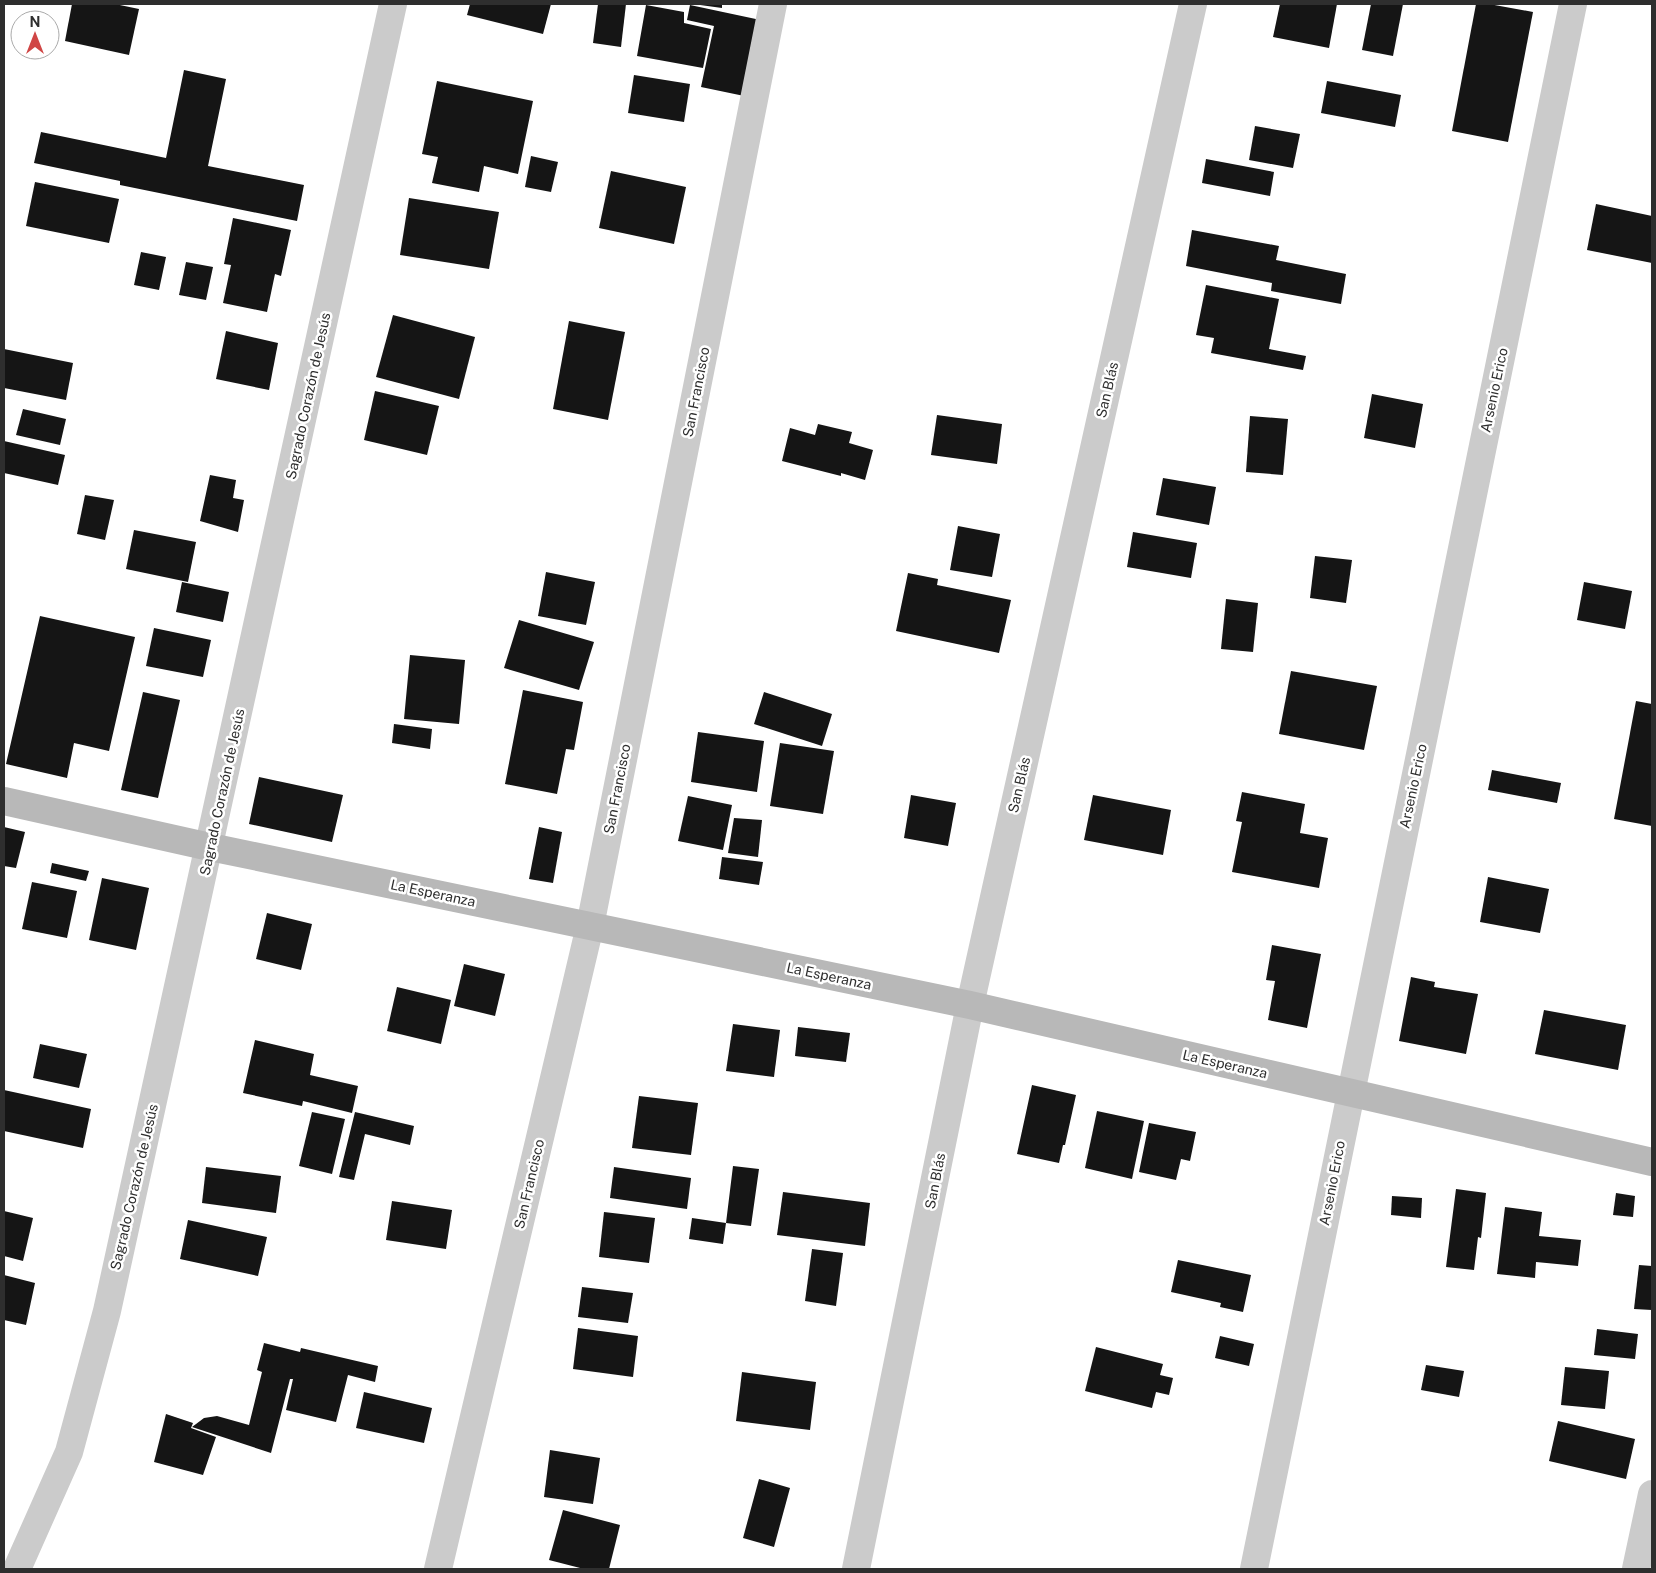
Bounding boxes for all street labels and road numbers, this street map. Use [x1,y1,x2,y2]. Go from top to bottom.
street label: Sagrado Corazón de Jesús [283,311,333,481]
street label: San Francisco [679,346,713,438]
street label: Arsenio Erico [1477,346,1511,434]
street label: San Blás [1093,360,1121,420]
street label: Sagrado Corazón de Jesús [197,707,247,877]
street label: Arsenio Erico [1396,742,1430,830]
street label: San Francisco [600,743,634,835]
street label: San Blás [1005,755,1033,815]
street label: La Esperanza [389,876,477,910]
street label: La Esperanza [785,959,873,993]
street label: La Esperanza [1181,1046,1269,1082]
street label: Sagrado Corazón de Jesús [107,1102,161,1272]
street label: San Francisco [511,1138,547,1230]
street label: Arsenio Erico [1316,1139,1348,1227]
street label: San Blás [922,1152,948,1210]

